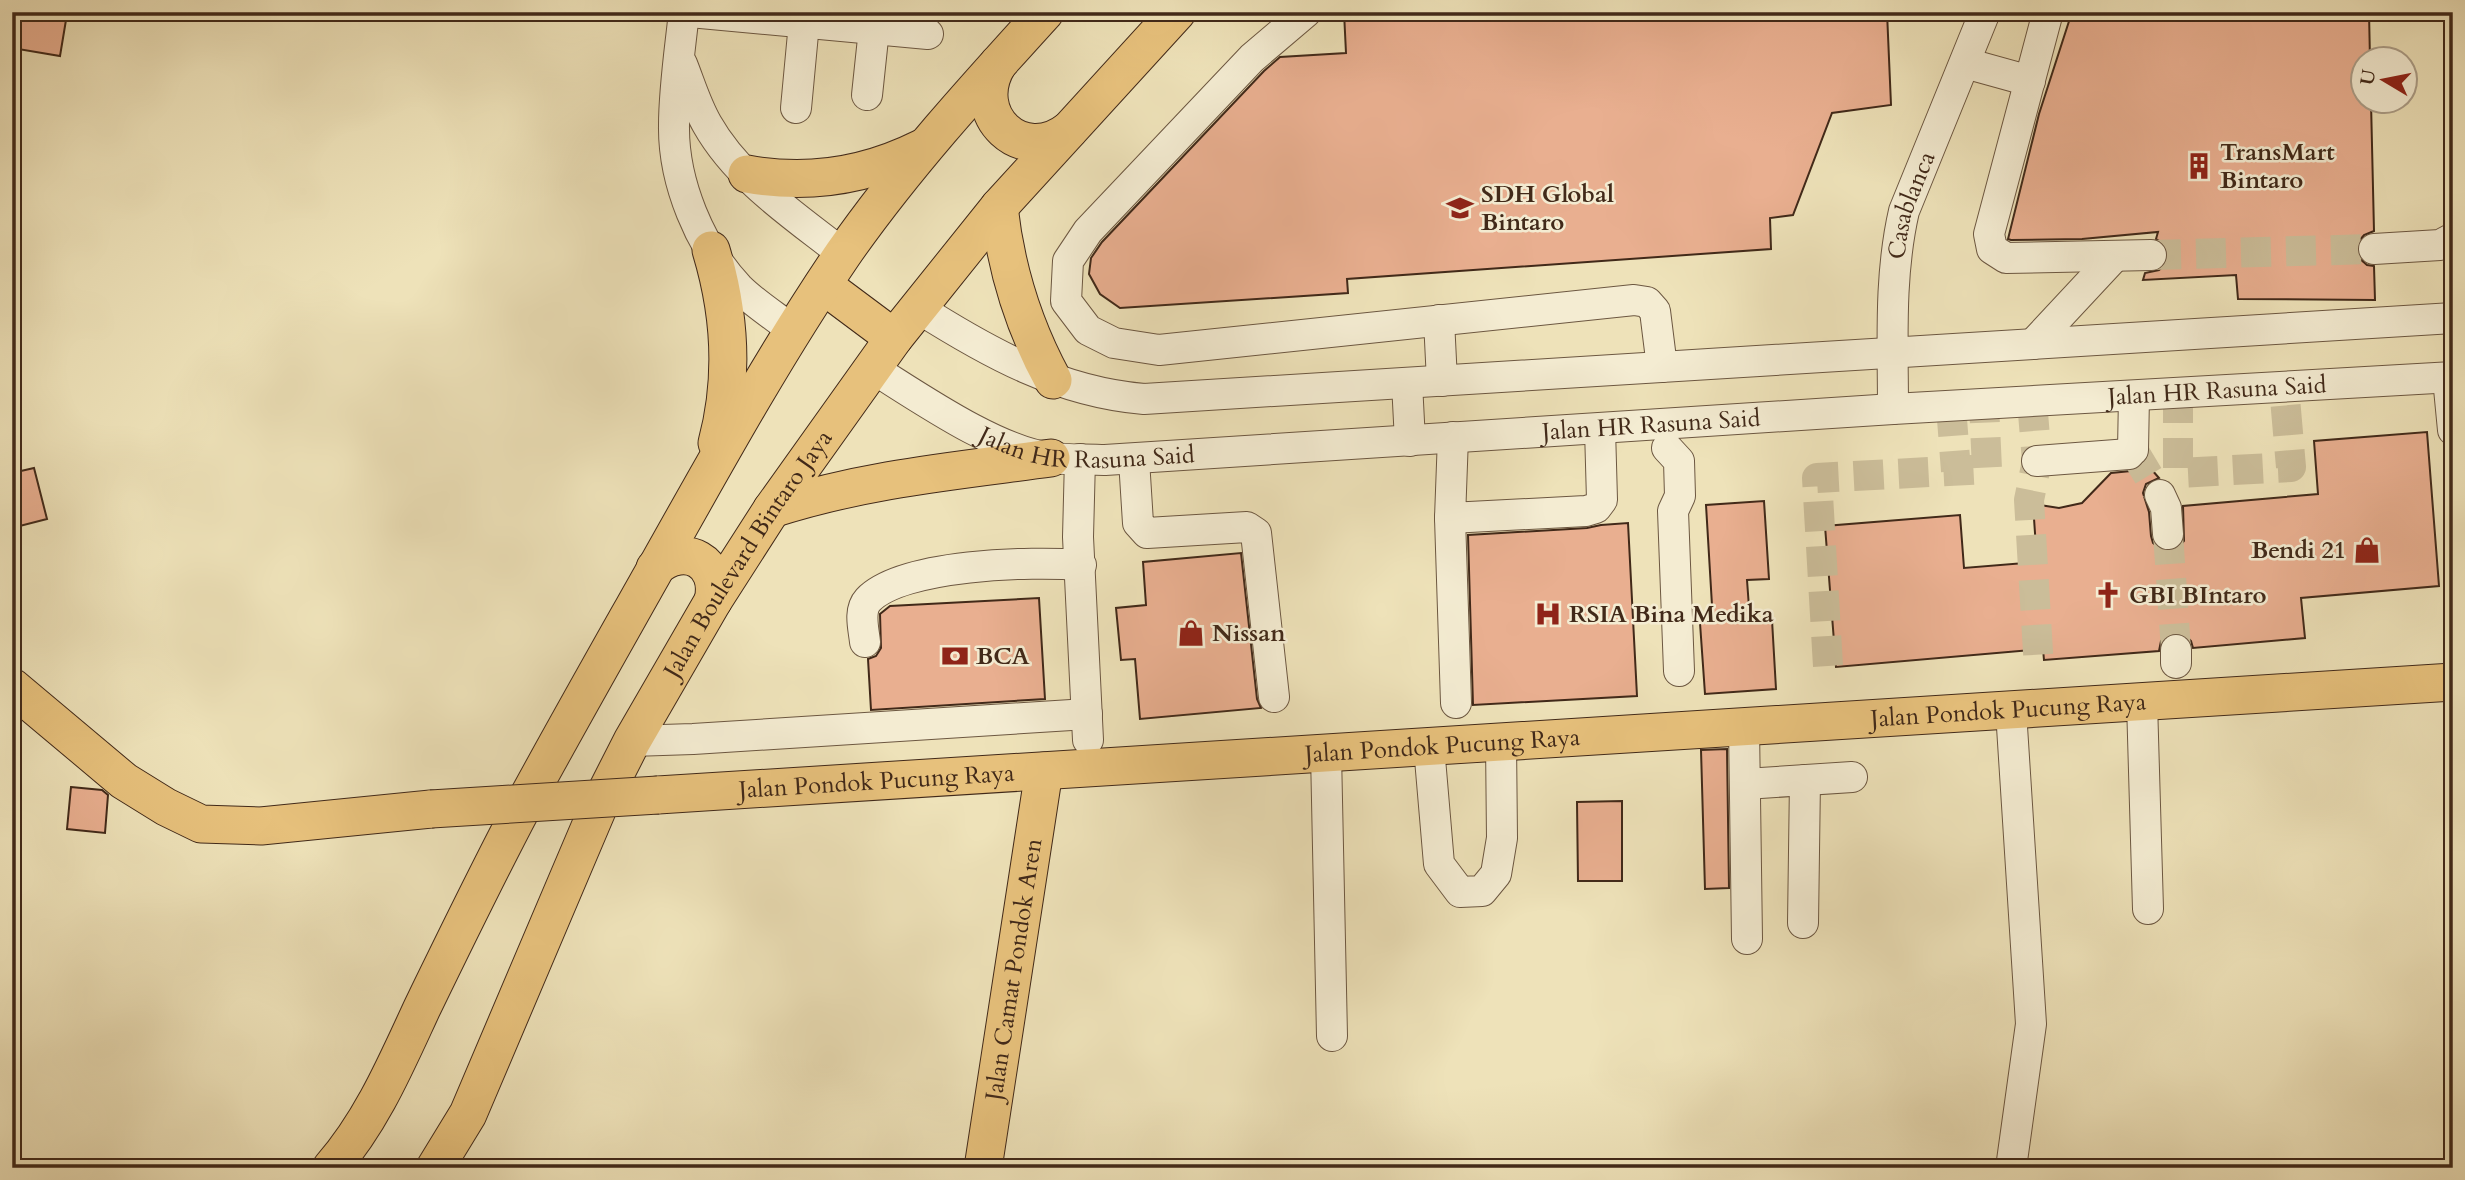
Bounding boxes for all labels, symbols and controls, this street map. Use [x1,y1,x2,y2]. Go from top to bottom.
north arrow [2350,46,2420,116]
text: U [2354,67,2382,87]
place label: TransMart Bintaro [2220,136,2335,197]
street label: Casablanca [1880,146,1944,261]
building icon: TransMart Bintaro [2184,151,2214,181]
place label: SDH Global Bintaro [1481,178,1614,239]
school or university icon: SDH Global Bintaro [1445,193,1475,223]
street label: Jalan HR Rasuna Said [2104,368,2328,414]
street label: Jalan HR Rasuna Said [1538,402,1762,449]
street label: Jalan HR Rasuna Said [970,418,1196,477]
street label: Jalan Boulevard Bintaro Jaya [654,423,841,687]
place label: Bendi 21 [2251,534,2346,567]
shop icon: Bendi 21 [2352,535,2382,565]
place label: GBI BIntaro [2129,579,2267,612]
church icon: GBI BIntaro [2093,580,2123,610]
place label: RSIA Bina Medika [1569,598,1774,631]
hospital icon: RSIA Bina Medika [1533,599,1563,629]
place label: Nissan [1212,617,1286,650]
shop icon: Nissan [1176,618,1206,648]
place label: BCA [976,640,1029,673]
bank icon: BCA [940,641,970,671]
street label: Jalan Pondok Pucung Raya [1867,685,2148,736]
street label: Jalan Pondok Pucung Raya [1301,721,1582,771]
street label: Jalan Pondok Pucung Raya [735,757,1016,807]
street label: Jalan Camat Pondok Aren [977,836,1050,1106]

